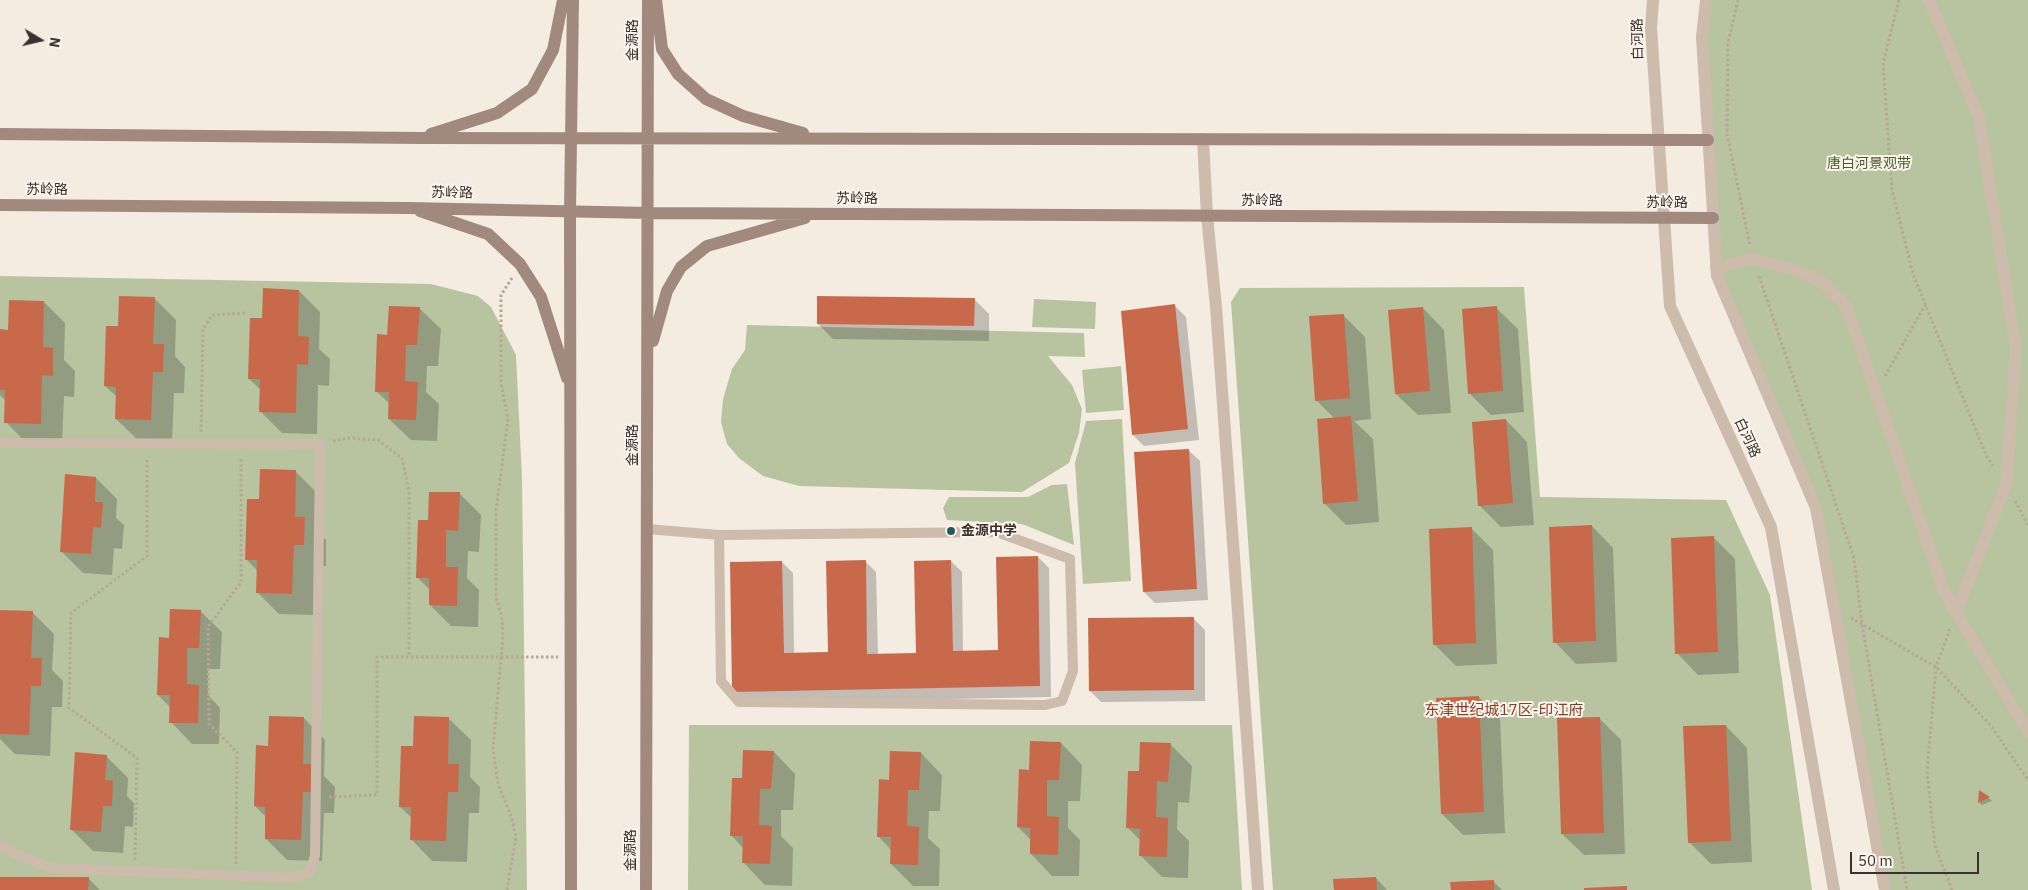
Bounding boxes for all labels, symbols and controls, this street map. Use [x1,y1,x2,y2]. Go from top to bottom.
north arrow [15,15,65,65]
street label: 白河路 [1629,18,1647,60]
street label: 金源路 [625,19,641,61]
text: N [45,36,64,49]
park label: 唐白河景观带 [1827,156,1911,172]
street label: 苏岭路 [26,182,68,198]
street label: 苏岭路 [431,184,473,202]
street label: 苏岭路 [836,191,878,207]
street label: 苏岭路 [1241,193,1283,209]
street label: 苏岭路 [1646,195,1688,211]
street label: 白河路 [1731,415,1763,461]
street label: 金源路 [625,424,641,466]
place label: 金源中学 [961,523,1017,539]
marker: 金源中学 [945,525,957,537]
district label: 东津世纪城17区-印江府 [1425,702,1583,720]
street label: 金源路 [623,829,639,871]
scale bar [1853,842,1982,874]
text: 50 m [1858,851,1893,870]

